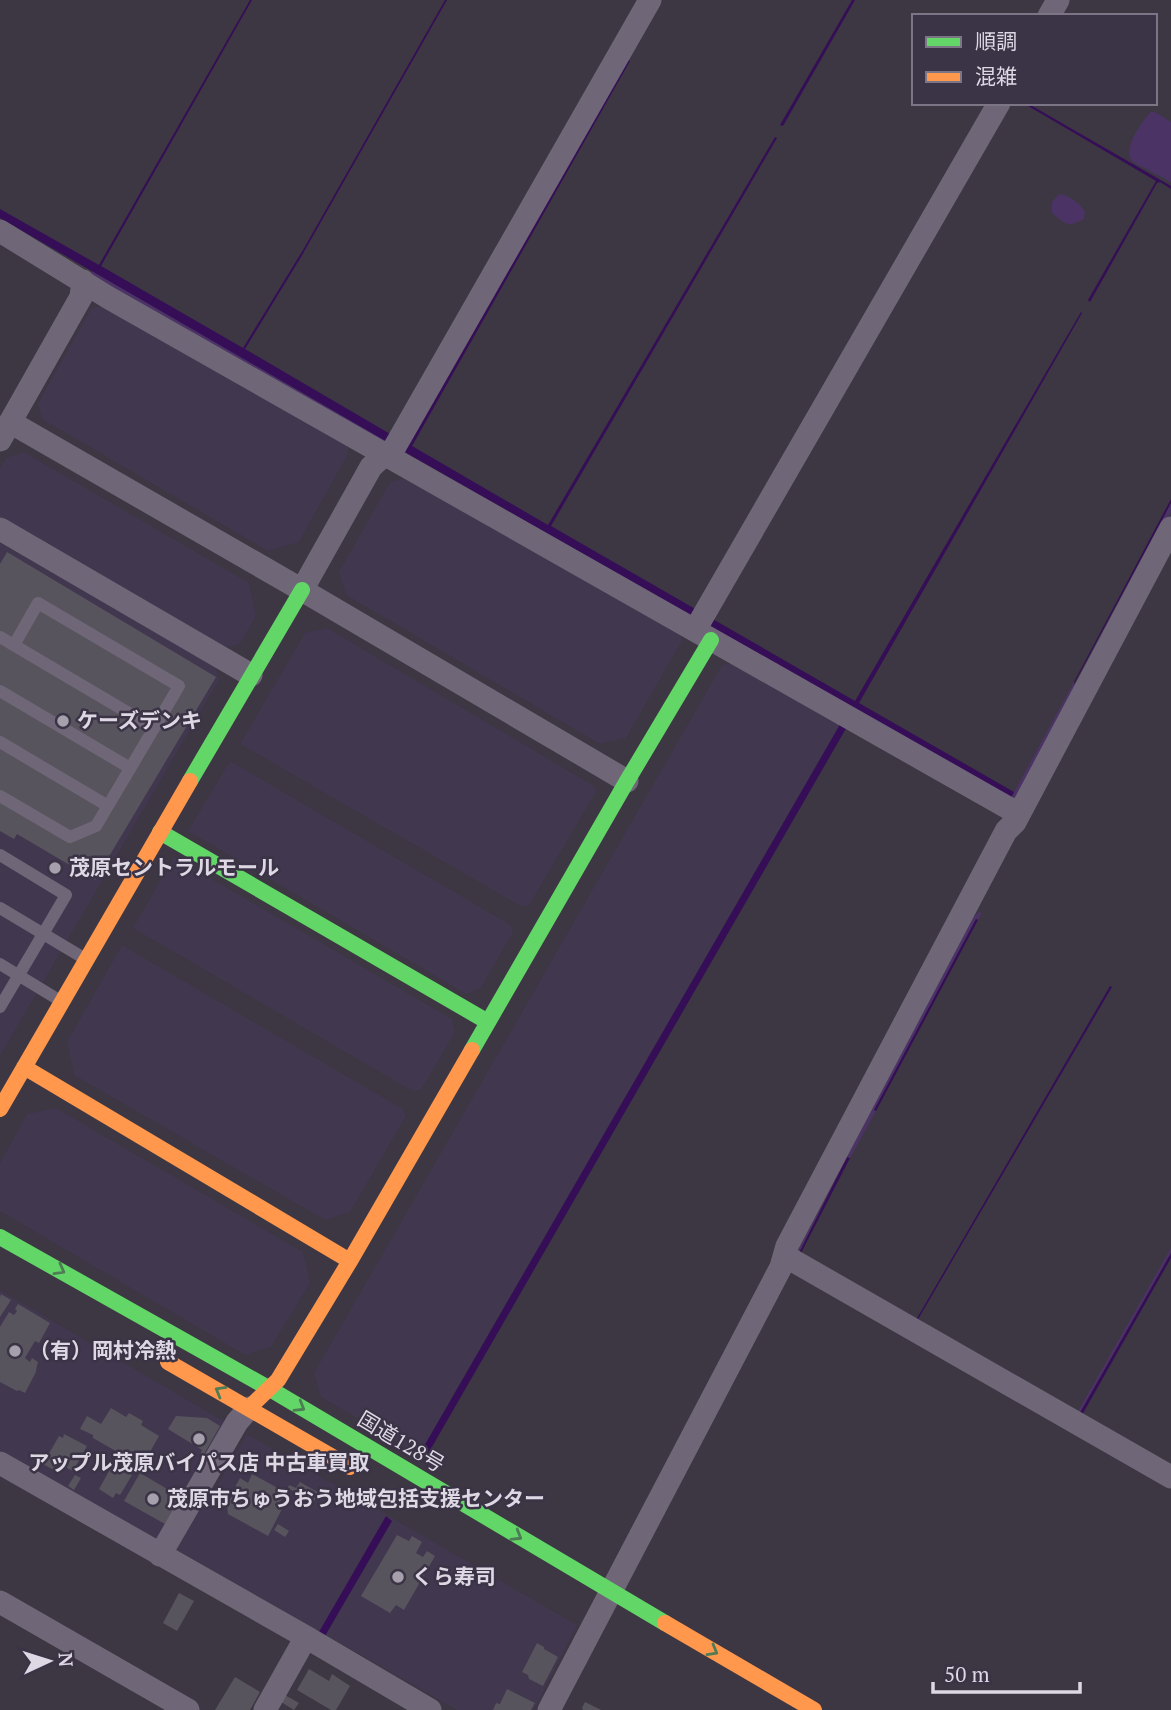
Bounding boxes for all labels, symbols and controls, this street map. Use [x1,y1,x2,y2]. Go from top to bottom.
legend [912,14,1157,105]
text: 順調 [975,27,1017,55]
text: 混雑 [975,62,1017,90]
place label: ケーズデンキ [77,706,202,734]
marker: ケーズデンキ [55,713,71,729]
place label: 茂原セントラルモール [69,853,279,881]
marker: 茂原セントラルモール [47,860,63,876]
one-way arrow [52,1262,65,1275]
place label: （有）岡村冷熱 [29,1336,176,1364]
marker: （有）岡村冷熱 [7,1343,23,1359]
one-way arrow [214,1387,227,1400]
one-way arrow [293,1398,306,1411]
street label: 国道128号 [353,1404,450,1478]
marker: アップル茂原バイパス店 中古車買取 [191,1431,207,1447]
place label: アップル茂原バイパス店 中古車買取 [28,1448,370,1476]
place label: 茂原市ちゅうおう地域包括支援センター [167,1484,545,1512]
marker: 茂原市ちゅうおう地域包括支援センター [145,1491,161,1507]
one-way arrow [509,1527,522,1540]
place label: くら寿司 [412,1562,496,1590]
marker: くら寿司 [390,1569,406,1585]
north arrow [14,1626,84,1696]
one-way arrow [705,1643,718,1656]
scale bar [933,1650,1080,1694]
text: N [53,1652,79,1668]
text: 50 m [944,1660,990,1688]

